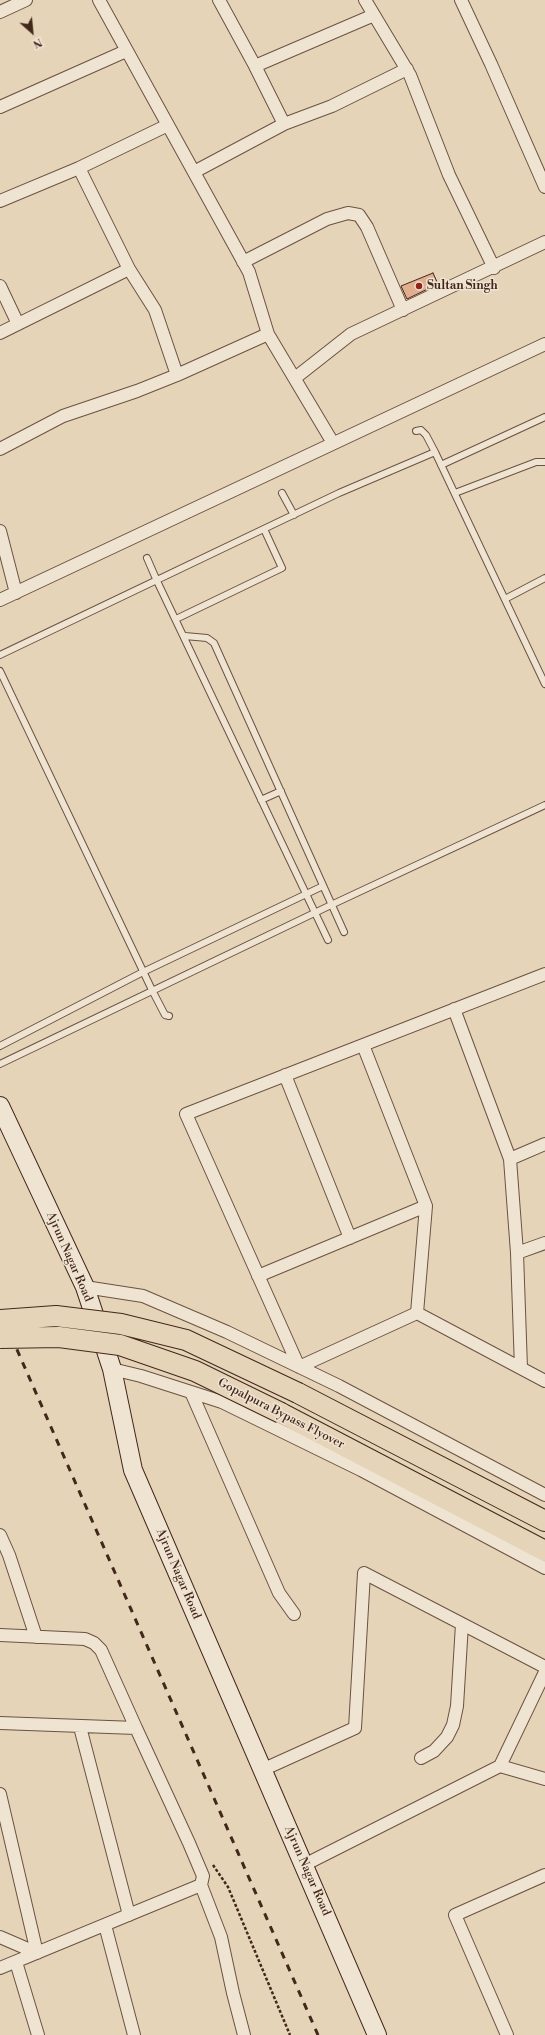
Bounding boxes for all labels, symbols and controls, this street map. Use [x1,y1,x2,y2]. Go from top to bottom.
north arrow [12,12,52,52]
text: N [30,34,45,51]
place label: Sultan Singh [427,279,498,293]
marker: Sultan Singh [414,281,424,291]
street label: Ajrun Nagar Road [43,1210,95,1304]
street label: Gopalpura Bypass Flyover [215,1376,347,1452]
street label: Ajrun Nagar Road [152,1527,204,1621]
street label: Ajrun Nagar Road [281,1824,333,1918]

